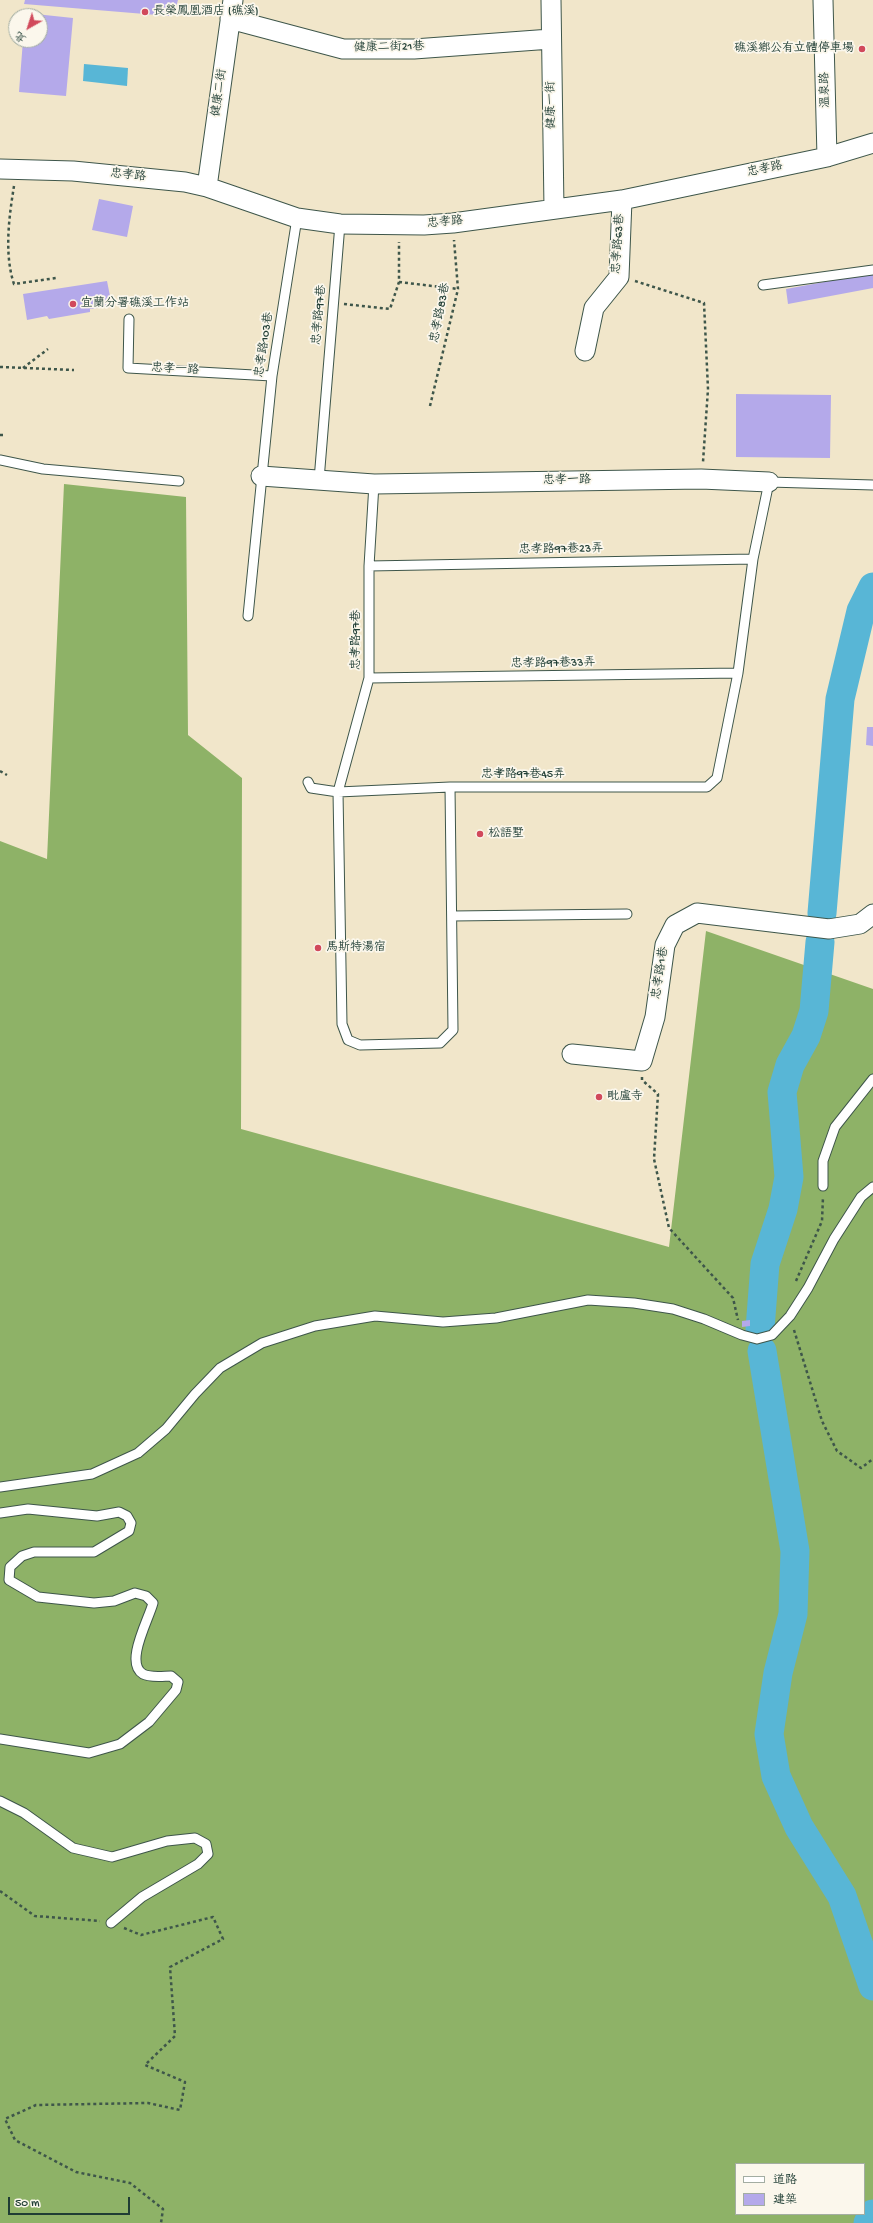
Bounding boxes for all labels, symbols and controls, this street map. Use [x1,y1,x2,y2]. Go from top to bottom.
place label: 長榮鳳凰酒店 (礁溪) [153,5,259,19]
marker: 長榮鳳凰酒店 (礁溪) [140,7,150,17]
north arrow [8,8,48,48]
text: 北 [13,28,29,45]
street label: 健康二街21巷 [354,40,424,56]
place label: 礁溪鄉公有立體停車場 [734,42,854,56]
marker: 礁溪鄉公有立體停車場 [857,44,867,54]
street label: 健康二街 [210,68,230,118]
street label: 溫泉路 [818,72,834,108]
street label: 健康一街 [544,81,560,129]
street label: 忠孝路 [746,159,784,181]
street label: 忠孝路 [109,167,147,185]
street label: 忠孝路63巷 [610,213,628,275]
street label: 忠孝路 [426,214,464,232]
street label: 忠孝路83巷 [428,282,454,344]
street label: 忠孝路97巷 [310,284,330,346]
place label: 宜蘭分署礁溪工作站 [81,297,189,311]
marker: 宜蘭分署礁溪工作站 [68,299,78,309]
street label: 忠孝路103巷 [253,311,277,379]
street label: 忠孝一路 [151,362,199,378]
street label: 忠孝一路 [543,473,591,489]
street label: 忠孝路97巷23弄 [519,542,603,558]
street label: 忠孝路97巷 [350,610,364,670]
street label: 忠孝路97巷33弄 [511,656,595,672]
street label: 忠孝路97巷45弄 [481,768,565,782]
place label: 松語墅 [488,827,524,841]
marker: 松語墅 [475,829,485,839]
place label: 馬斯特湯宿 [326,941,386,955]
marker: 馬斯特湯宿 [313,943,323,953]
street label: 忠孝路1巷 [650,946,672,1000]
place label: 毗盧寺 [607,1090,643,1104]
marker: 毗盧寺 [594,1092,604,1102]
legend [735,2163,865,2215]
text: 道路 [773,2174,797,2188]
scale bar [10,2189,132,2215]
text: 建築 [773,2194,797,2208]
text: 50 m [15,2197,40,2211]

